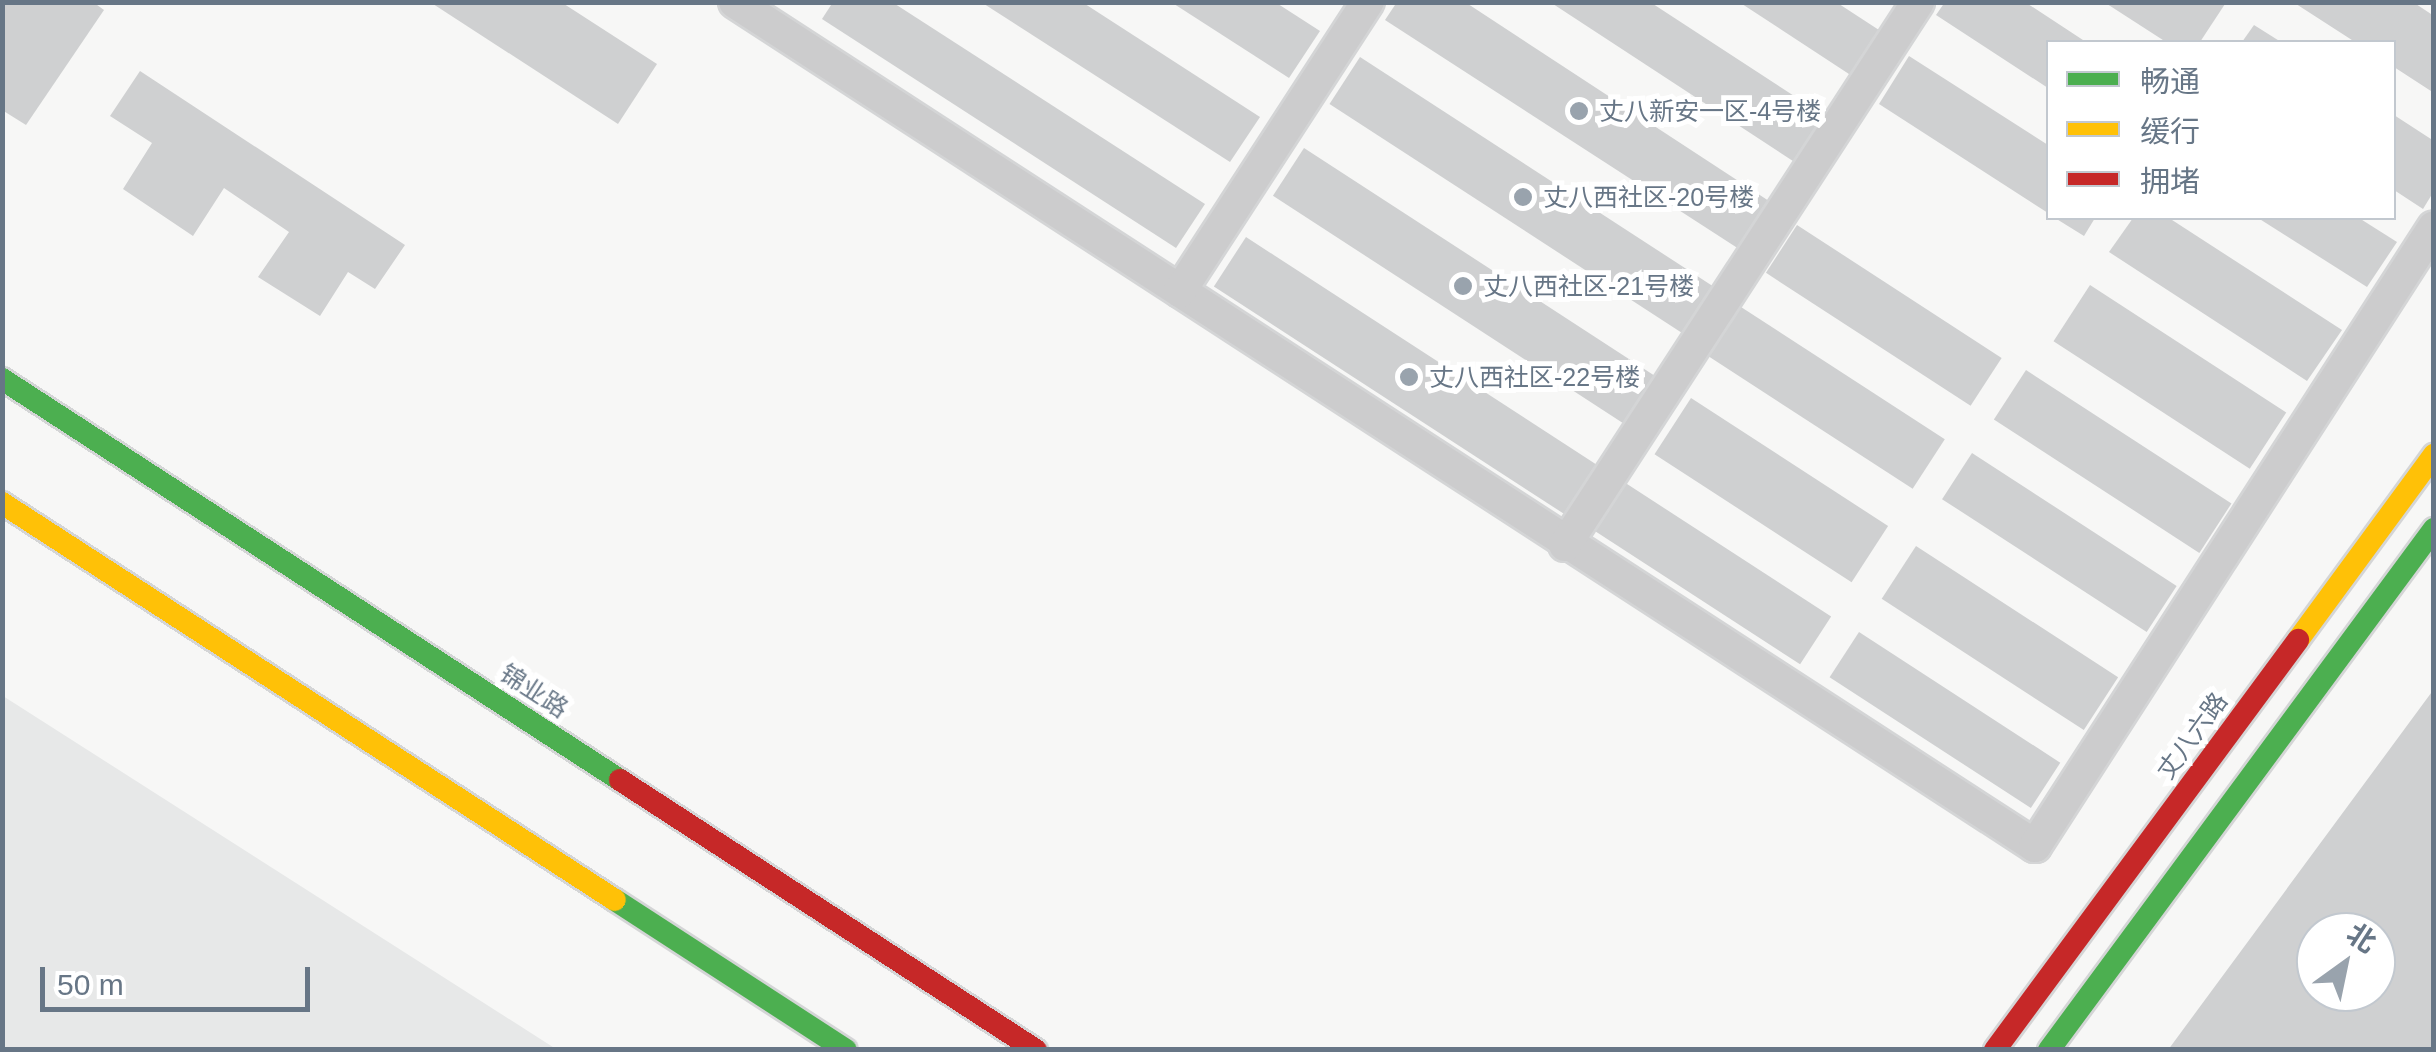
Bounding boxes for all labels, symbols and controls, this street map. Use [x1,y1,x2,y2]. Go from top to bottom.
legend [2046,40,2396,220]
text: 畅通 [2140,65,2200,98]
place label: 丈八新安一区-4号楼 [1599,96,1821,126]
marker: 丈八新安一区-4号楼 [1568,100,1590,122]
text: 缓行 [2140,115,2200,148]
text: 拥堵 [2140,165,2200,198]
place label: 丈八西社区-20号楼 [1543,182,1754,212]
marker: 丈八西社区-20号楼 [1512,186,1534,208]
place label: 丈八西社区-21号楼 [1483,271,1694,301]
marker: 丈八西社区-21号楼 [1452,275,1474,297]
place label: 丈八西社区-22号楼 [1429,362,1640,392]
marker: 丈八西社区-22号楼 [1398,366,1420,388]
street label: 锦业路 [494,658,574,724]
street label: 丈八六路 [2150,687,2234,785]
north arrow [2296,912,2396,1012]
text: 北 [2341,917,2382,959]
scale bar [45,947,315,1009]
text: 50 m [57,968,124,1001]

